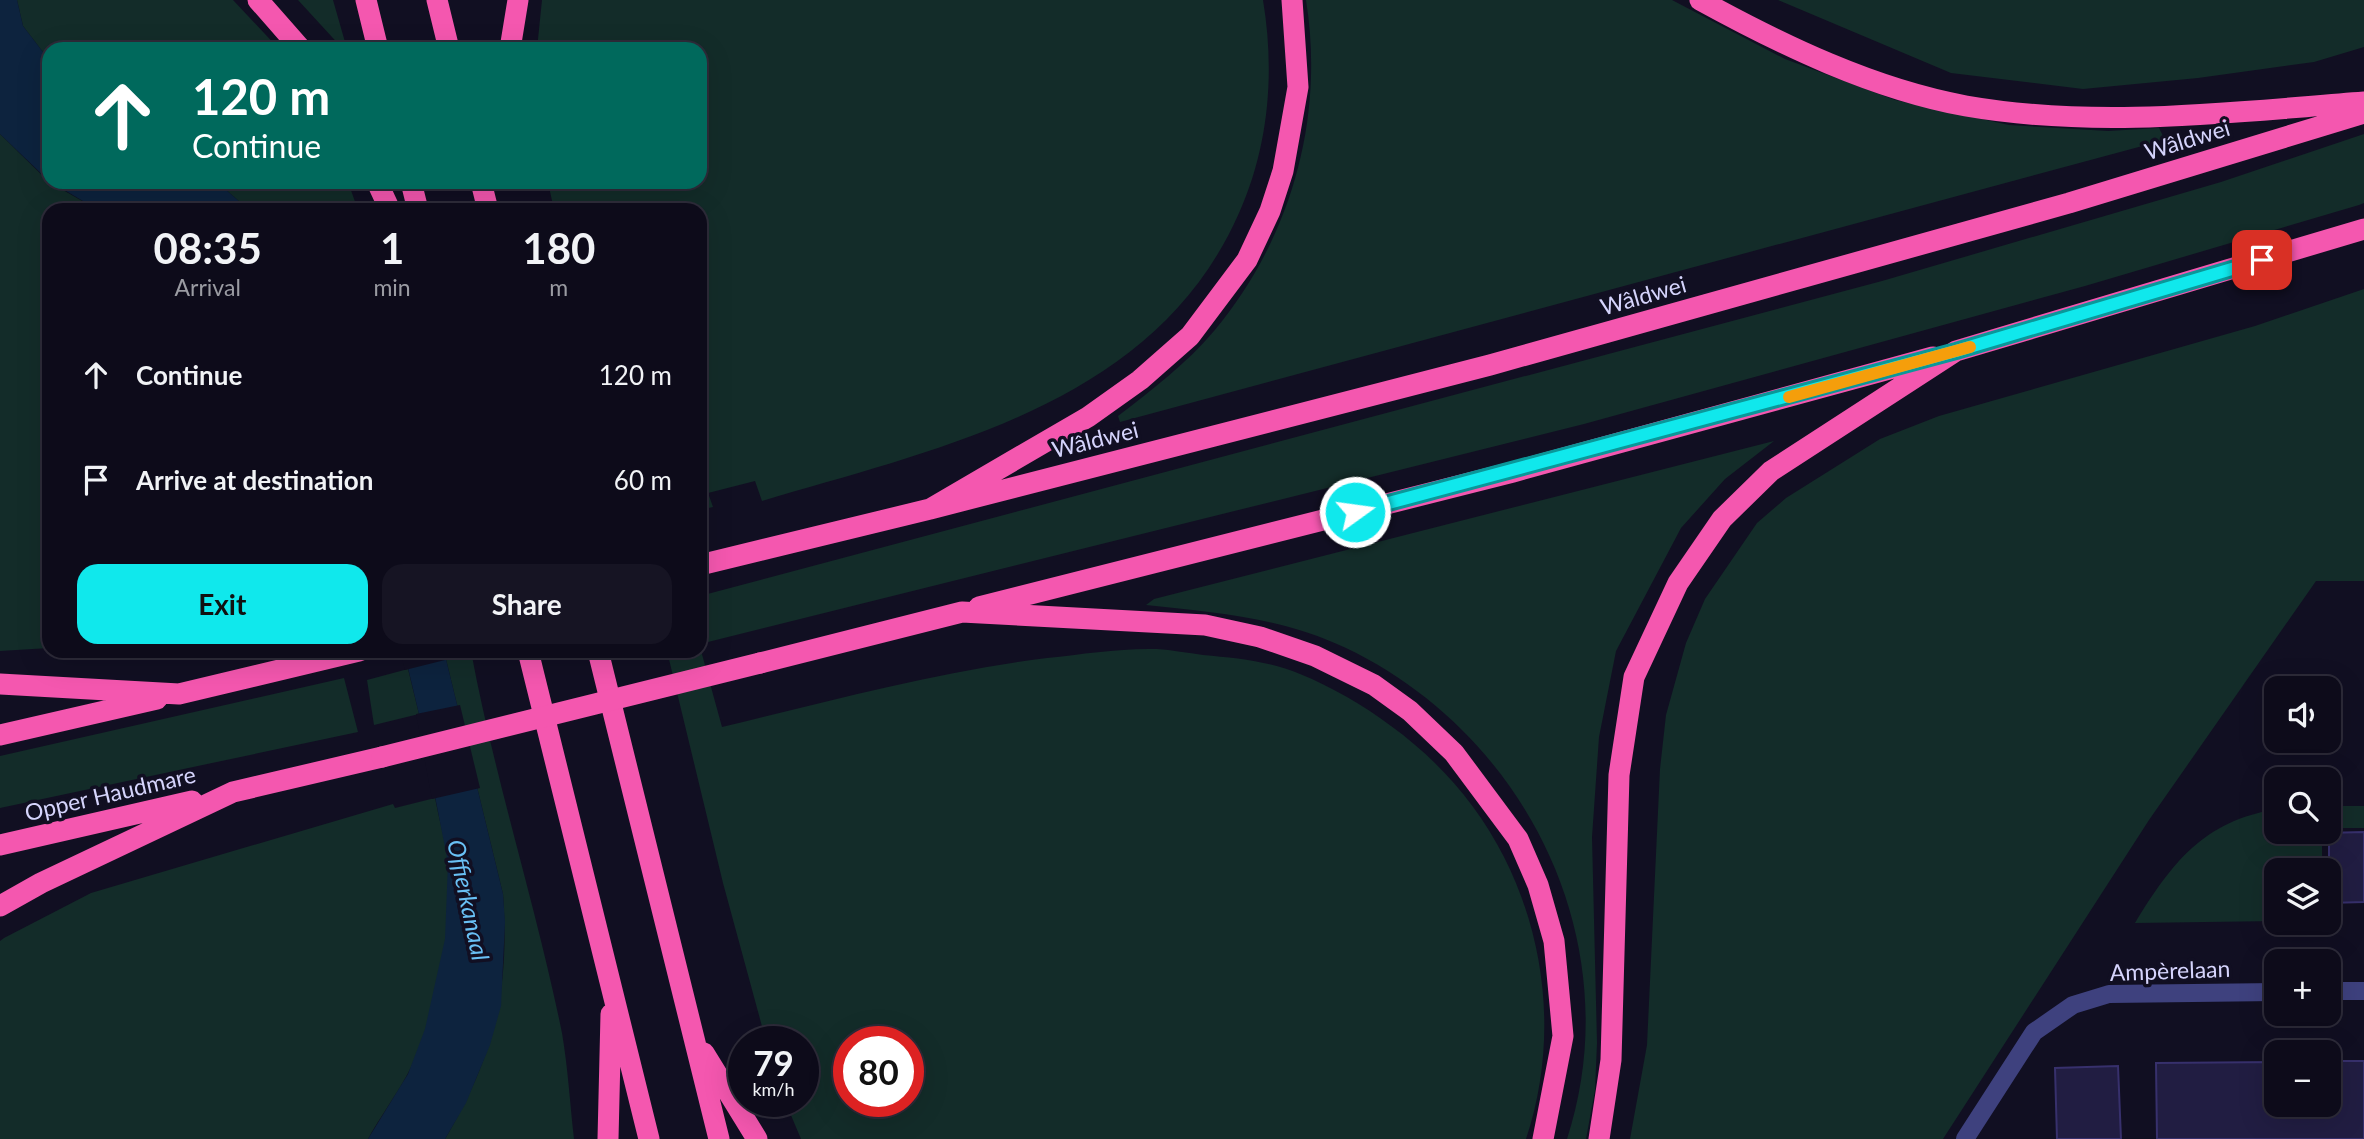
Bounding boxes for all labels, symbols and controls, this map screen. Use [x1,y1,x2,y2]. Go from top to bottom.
text: 120 m [192,67,330,125]
icon: ahead [77,70,168,161]
street label: Wâldwei [2141,113,2233,165]
text: Continue [192,126,321,165]
text: 08:35 [154,223,262,273]
text: 1 [380,223,404,273]
text: 180 [522,223,595,273]
pin [2232,230,2292,290]
icon: arrive [2243,241,2281,279]
street label: Wâldwei [1597,269,1689,321]
text: Arrival [175,273,241,301]
text: min [373,273,411,301]
text: m [549,273,568,301]
icon: ahead [77,356,115,394]
text: Continue [136,359,242,391]
text: 120 m [599,359,672,391]
street label: Wâldwei [1049,415,1141,463]
icon: arrive [77,461,115,499]
text: Arrive at destination [136,464,373,496]
text: 60 m [614,464,672,496]
position arrow [1318,475,1392,549]
button: Exit [77,564,368,644]
button: Share [382,564,672,644]
map controls [2264,676,2341,1117]
button: sound [2264,676,2341,753]
street label: Opper Haudmare [22,760,198,826]
button: search [2264,767,2341,844]
water label: Offierkanaal [442,837,496,964]
button: layers [2264,858,2341,935]
button: + [2264,949,2341,1026]
street label: Ampèrelaan [2109,954,2231,986]
speed limit sign: 80 [833,1026,924,1117]
button: − [2264,1040,2341,1117]
text: 79 [753,1041,794,1083]
text: km/h [752,1078,795,1100]

